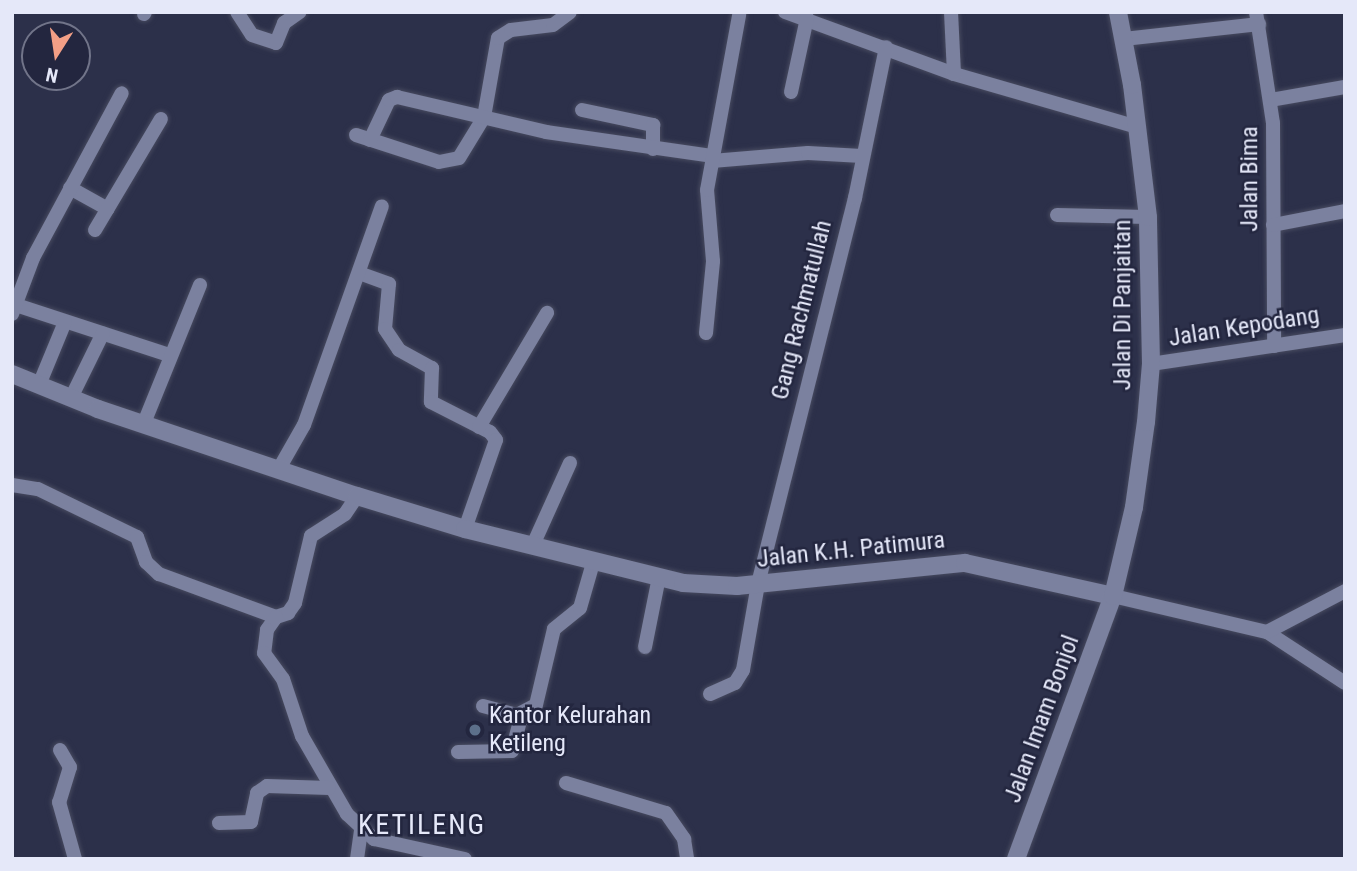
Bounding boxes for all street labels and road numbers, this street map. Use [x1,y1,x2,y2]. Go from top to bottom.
street label: Jalan Bima [1236,126,1264,232]
street label: Gang Rachmatullah [766,217,838,403]
street label: Jalan Di Panjaitan [1109,220,1137,390]
street label: Jalan Kepodang [1167,301,1321,353]
street label: Jalan K.H. Patimura [756,526,946,574]
street label: Jalan Imam Bonjol [998,631,1086,807]

